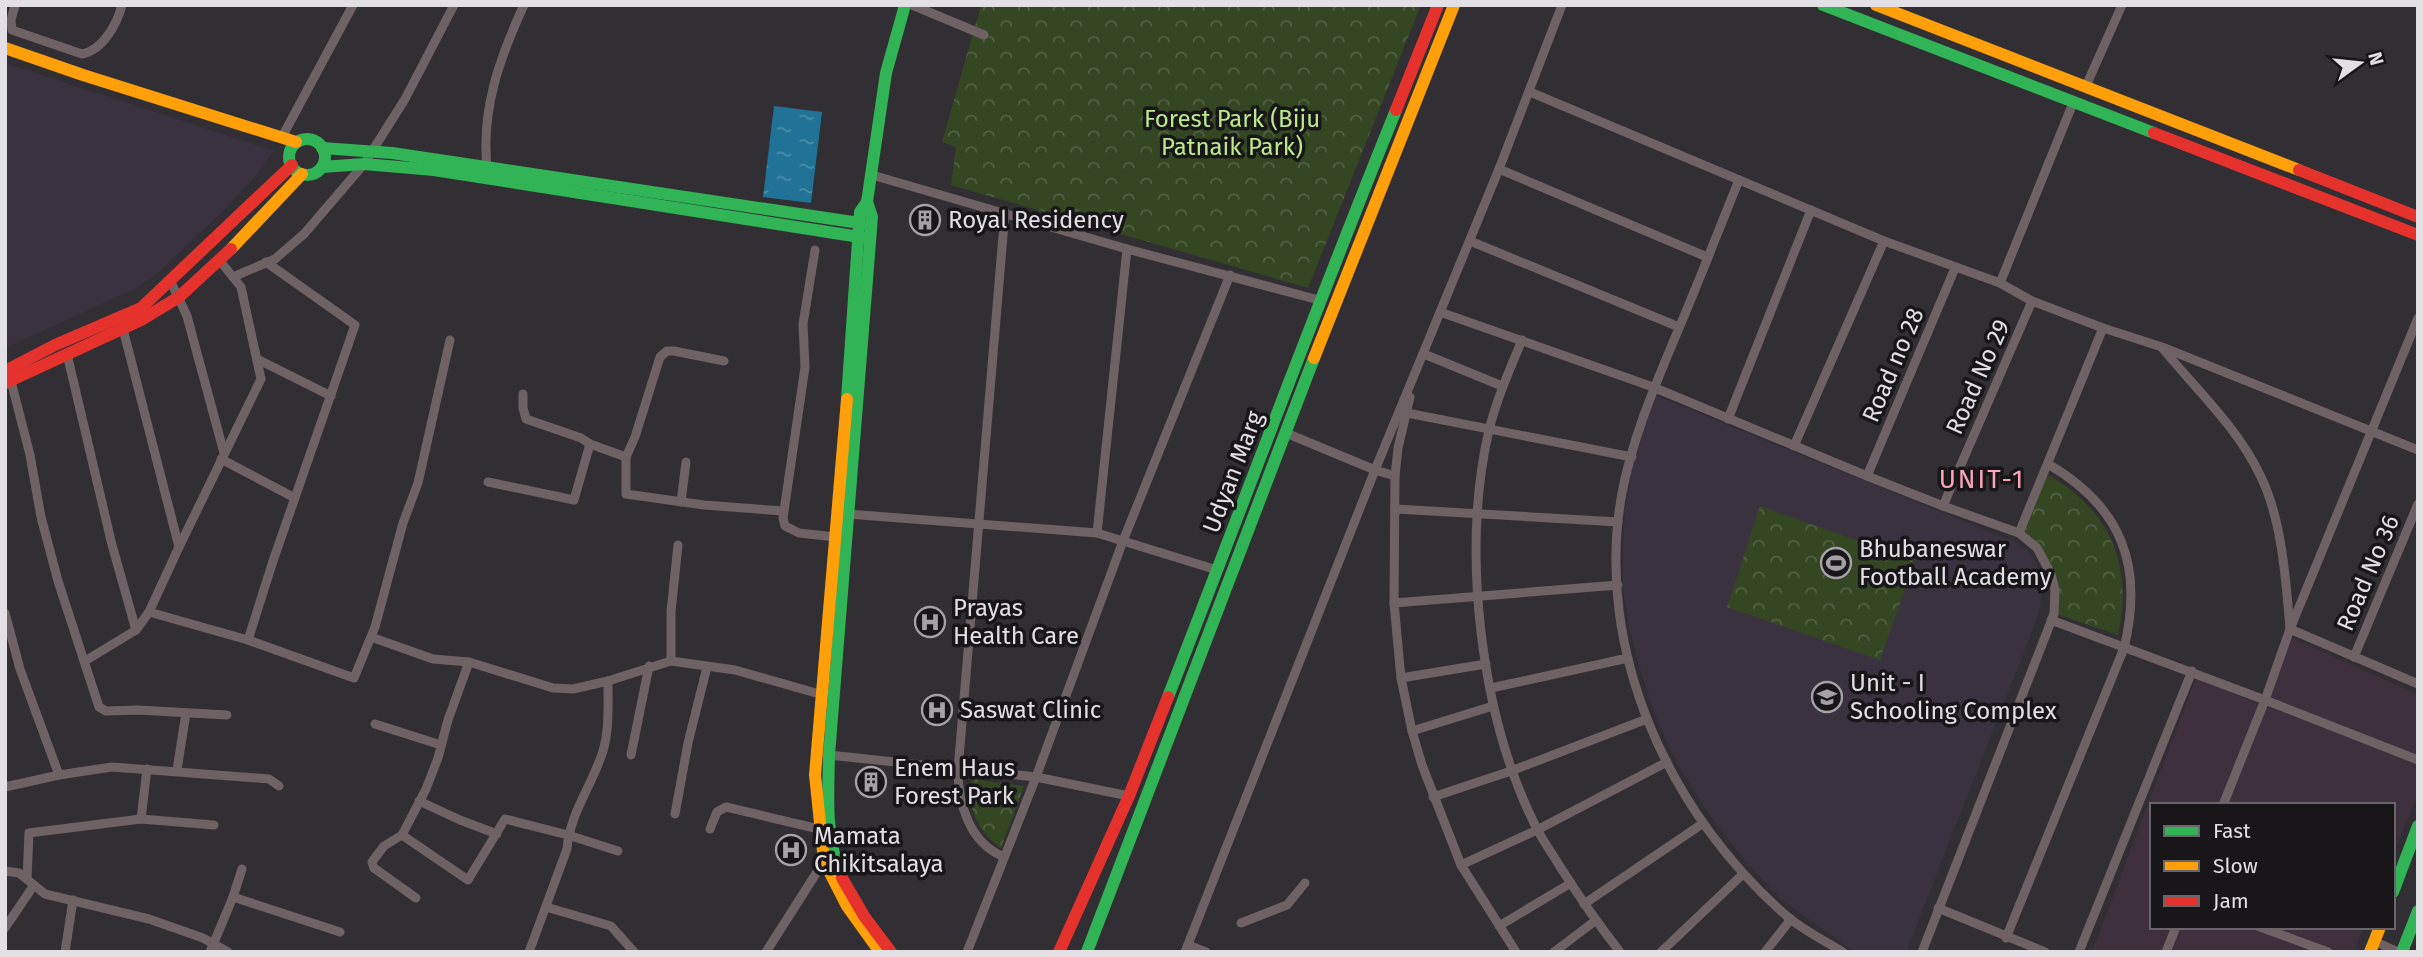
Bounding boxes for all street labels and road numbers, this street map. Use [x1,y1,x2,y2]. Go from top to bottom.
street label: Road no 28 [1856,304,1930,426]
street label: Road No 29 [1940,315,2016,439]
street label: Udyan Marg [1197,407,1269,537]
street label: Road No 36 [2331,511,2405,635]

